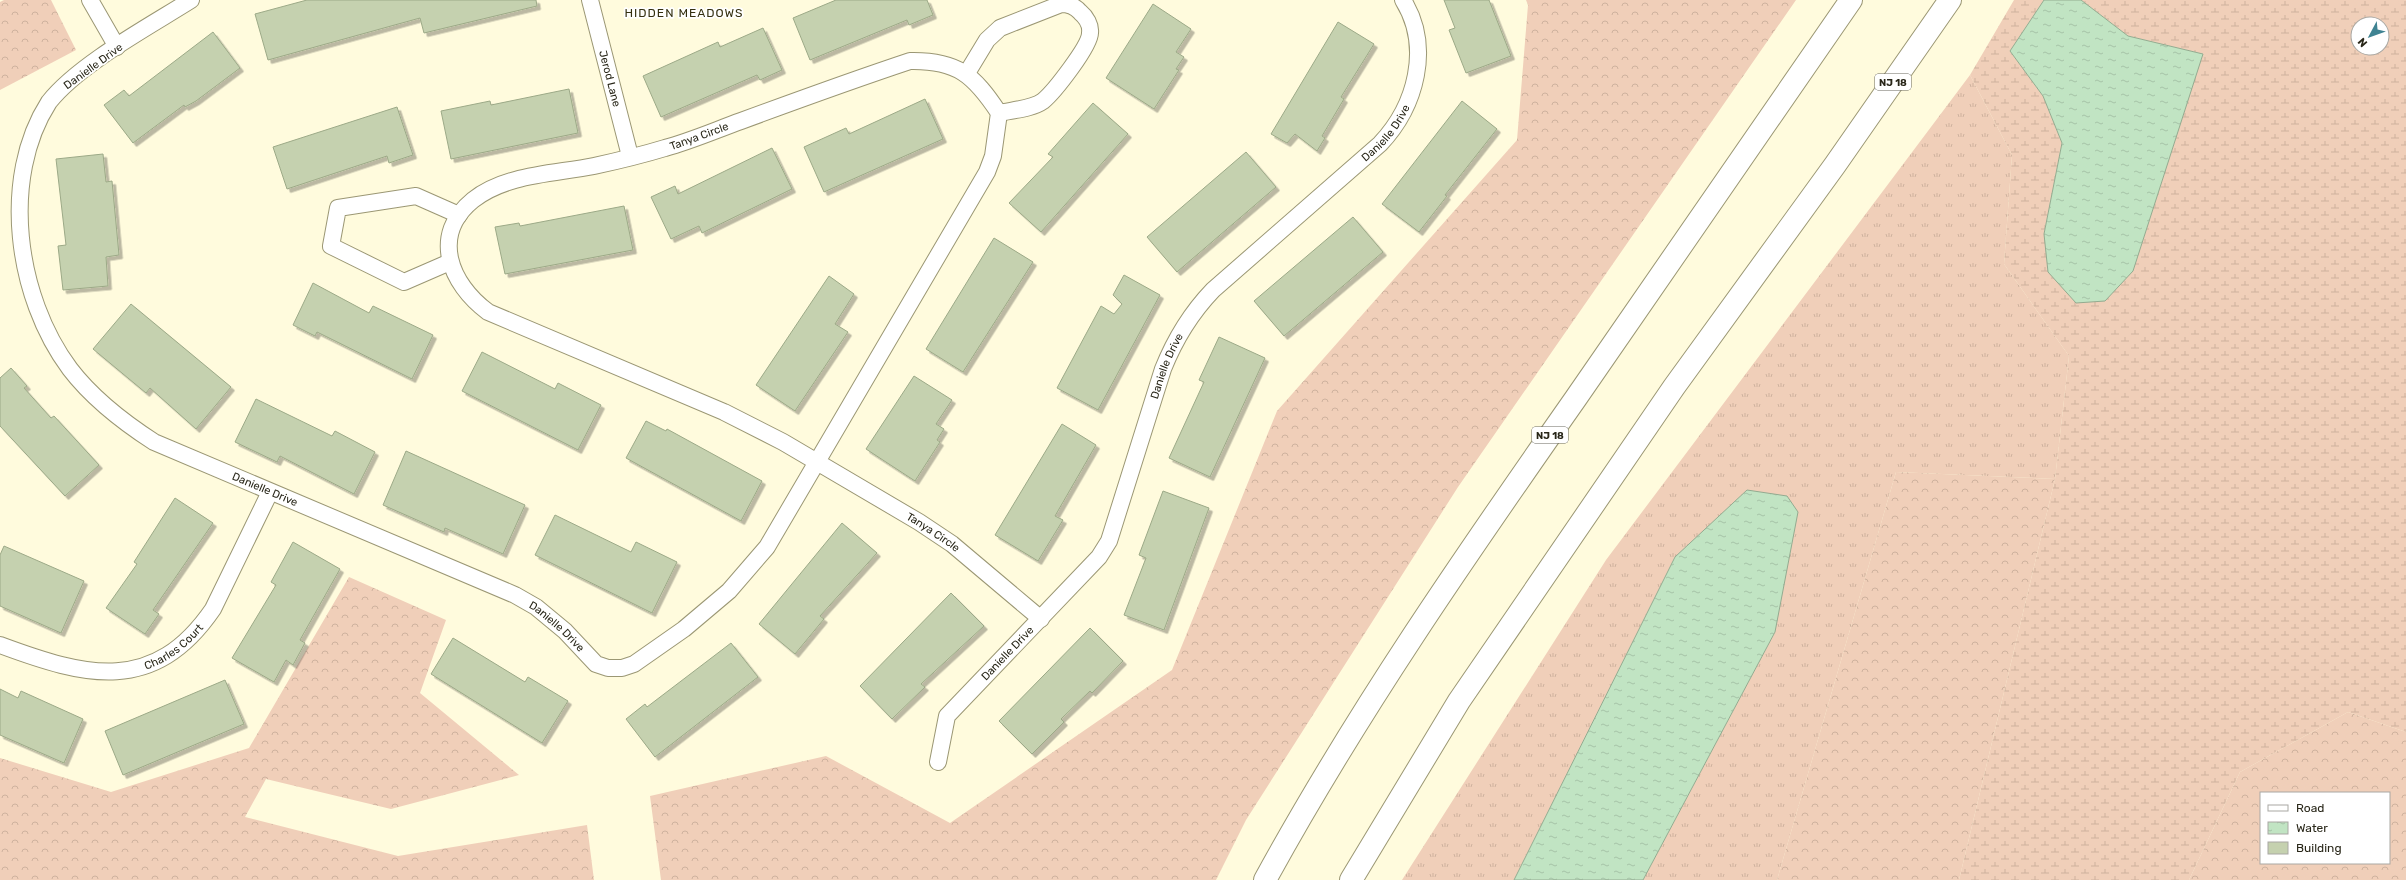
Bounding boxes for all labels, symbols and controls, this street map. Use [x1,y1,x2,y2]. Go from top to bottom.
district label: HIDDEN MEADOWS [624,6,744,20]
north arrow [2350,16,2390,56]
text: N [2355,35,2370,49]
street label: Danielle Drive [61,41,125,92]
street label: Jerod Lane [596,49,623,108]
road number: NJ 18 [1875,74,1911,90]
street label: Danielle Drive [1359,103,1413,164]
street label: Tanya Circle [668,120,730,153]
street label: Danielle Drive [1148,331,1186,401]
road number: NJ 18 [1532,427,1568,443]
street label: Danielle Drive [230,470,300,509]
street label: Tanya Circle [904,510,962,555]
street label: Danielle Drive [527,599,587,655]
street label: Charles Court [142,621,206,673]
street label: Danielle Drive [979,624,1036,683]
legend [2260,792,2390,864]
text: Road [2296,801,2324,815]
text: Water [2296,821,2328,835]
text: Building [2296,841,2342,855]

